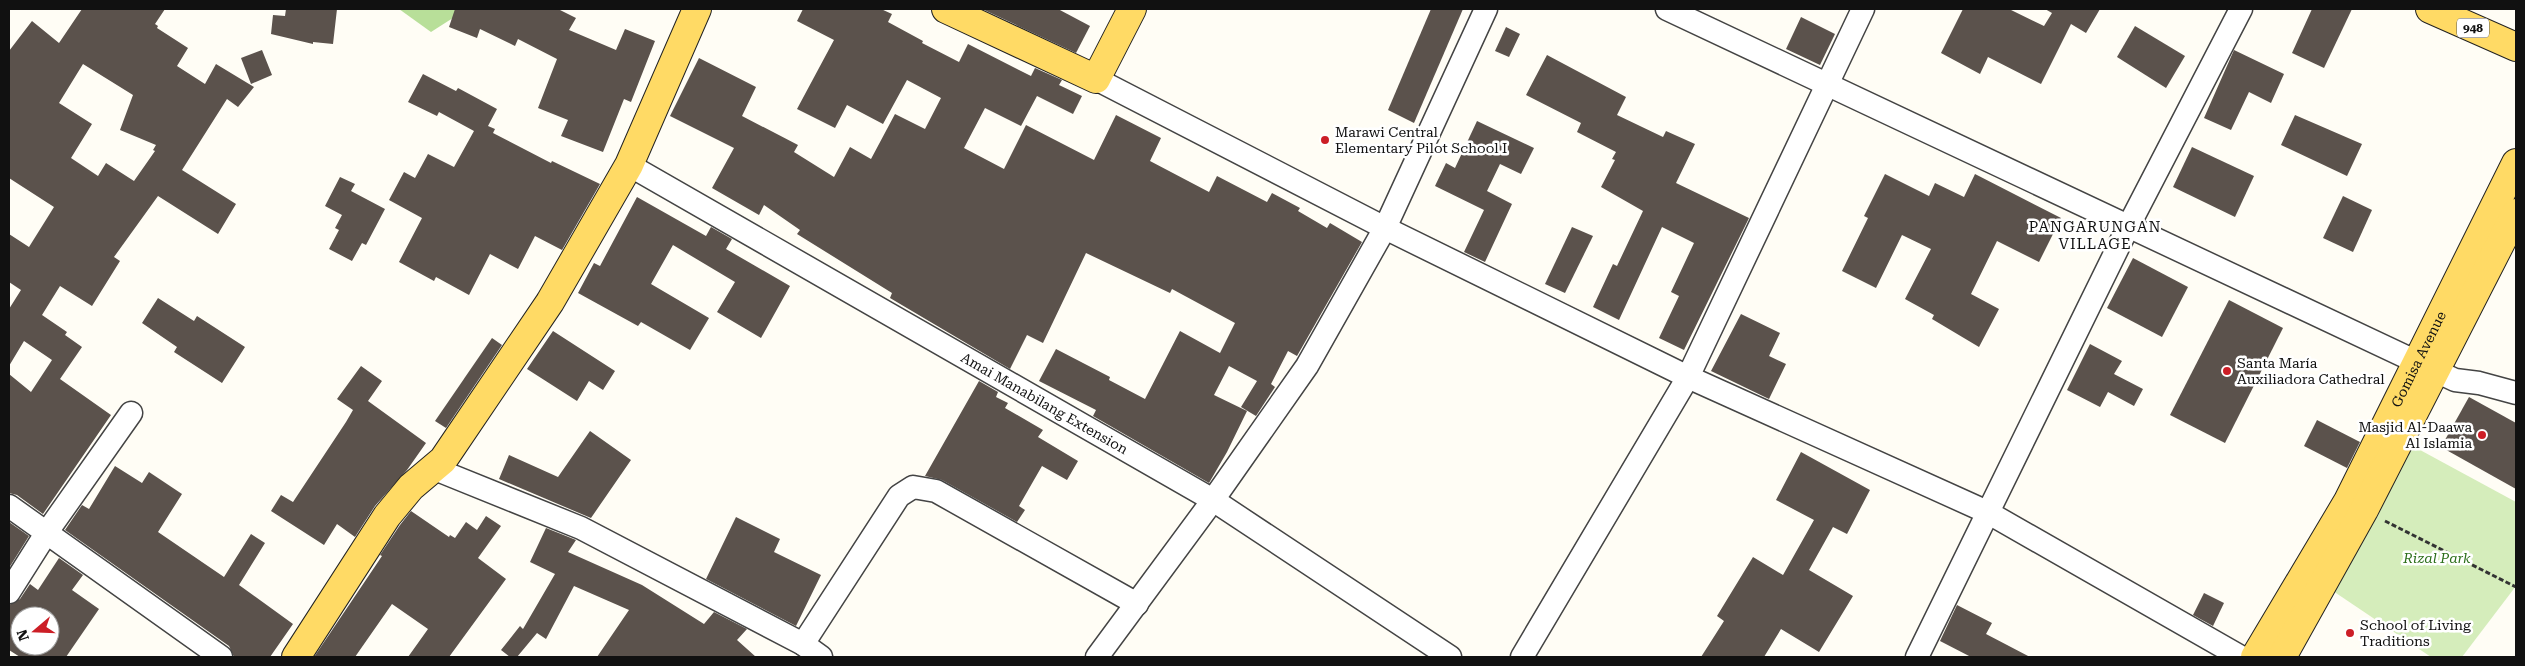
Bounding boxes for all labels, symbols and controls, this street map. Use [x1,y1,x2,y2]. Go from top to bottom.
road number: 948 [2457,18,2489,38]
place label: Marawi Central Elementary Pilot School I [1335,124,1507,156]
marker: Marawi Central Elementary Pilot School I [1319,134,1331,146]
district label: PANGARUNGAN VILLAGE [2028,218,2162,253]
street label: Gomisa Avenue [2388,308,2449,410]
street label: Amai Manabilang Extension [958,349,1131,457]
place label: Santa María Auxiliadora Cathedral [2237,355,2385,387]
marker: Santa María Auxiliadora Cathedral [2221,365,2233,377]
place label: Masjid Al-Daawa Al Islamia [2358,419,2472,451]
marker: Masjid Al-Daawa Al Islamia [2476,429,2488,441]
park label: Rizal Park [2402,550,2471,566]
north arrow [10,606,60,656]
place label: School of Living Traditions [2360,617,2471,649]
text: N [13,627,32,643]
marker: School of Living Traditions [2344,627,2356,639]

